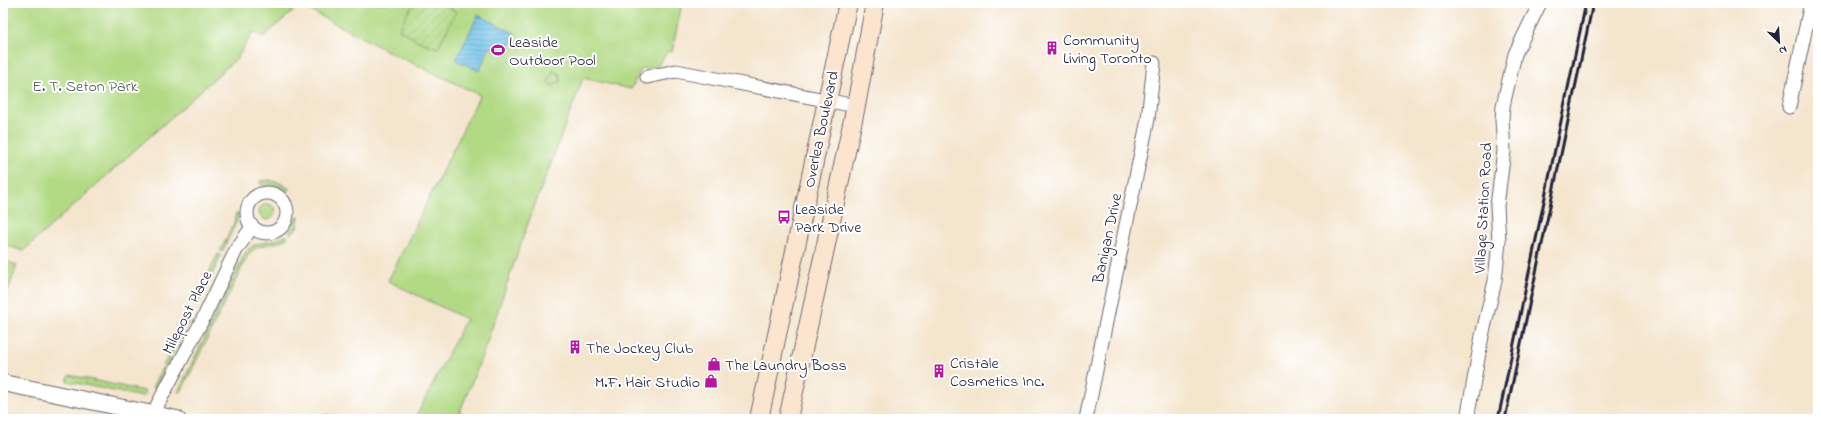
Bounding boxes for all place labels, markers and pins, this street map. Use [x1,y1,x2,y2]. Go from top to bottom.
place label: Community Living Toronto [1063,29,1152,71]
place label: Leaside Outdoor Pool [509,31,596,73]
building icon: Community Living Toronto [1044,40,1060,56]
sports icon: Leaside Outdoor Pool [490,42,506,58]
place label: Leaside Park Drive [795,198,862,240]
bus stop icon: Leaside Park Drive [776,209,792,225]
place label: The Jockey Club [586,337,694,361]
building icon: The Jockey Club [567,339,583,355]
place label: Cristale Cosmetics Inc. [950,352,1044,394]
place label: The Laundry Boss [725,354,847,378]
shop icon: The Laundry Boss [706,356,722,372]
building icon: Cristale Cosmetics Inc. [931,363,947,379]
place label: M.F. Hair Studio [595,371,700,395]
shop icon: M.F. Hair Studio [703,373,719,389]

